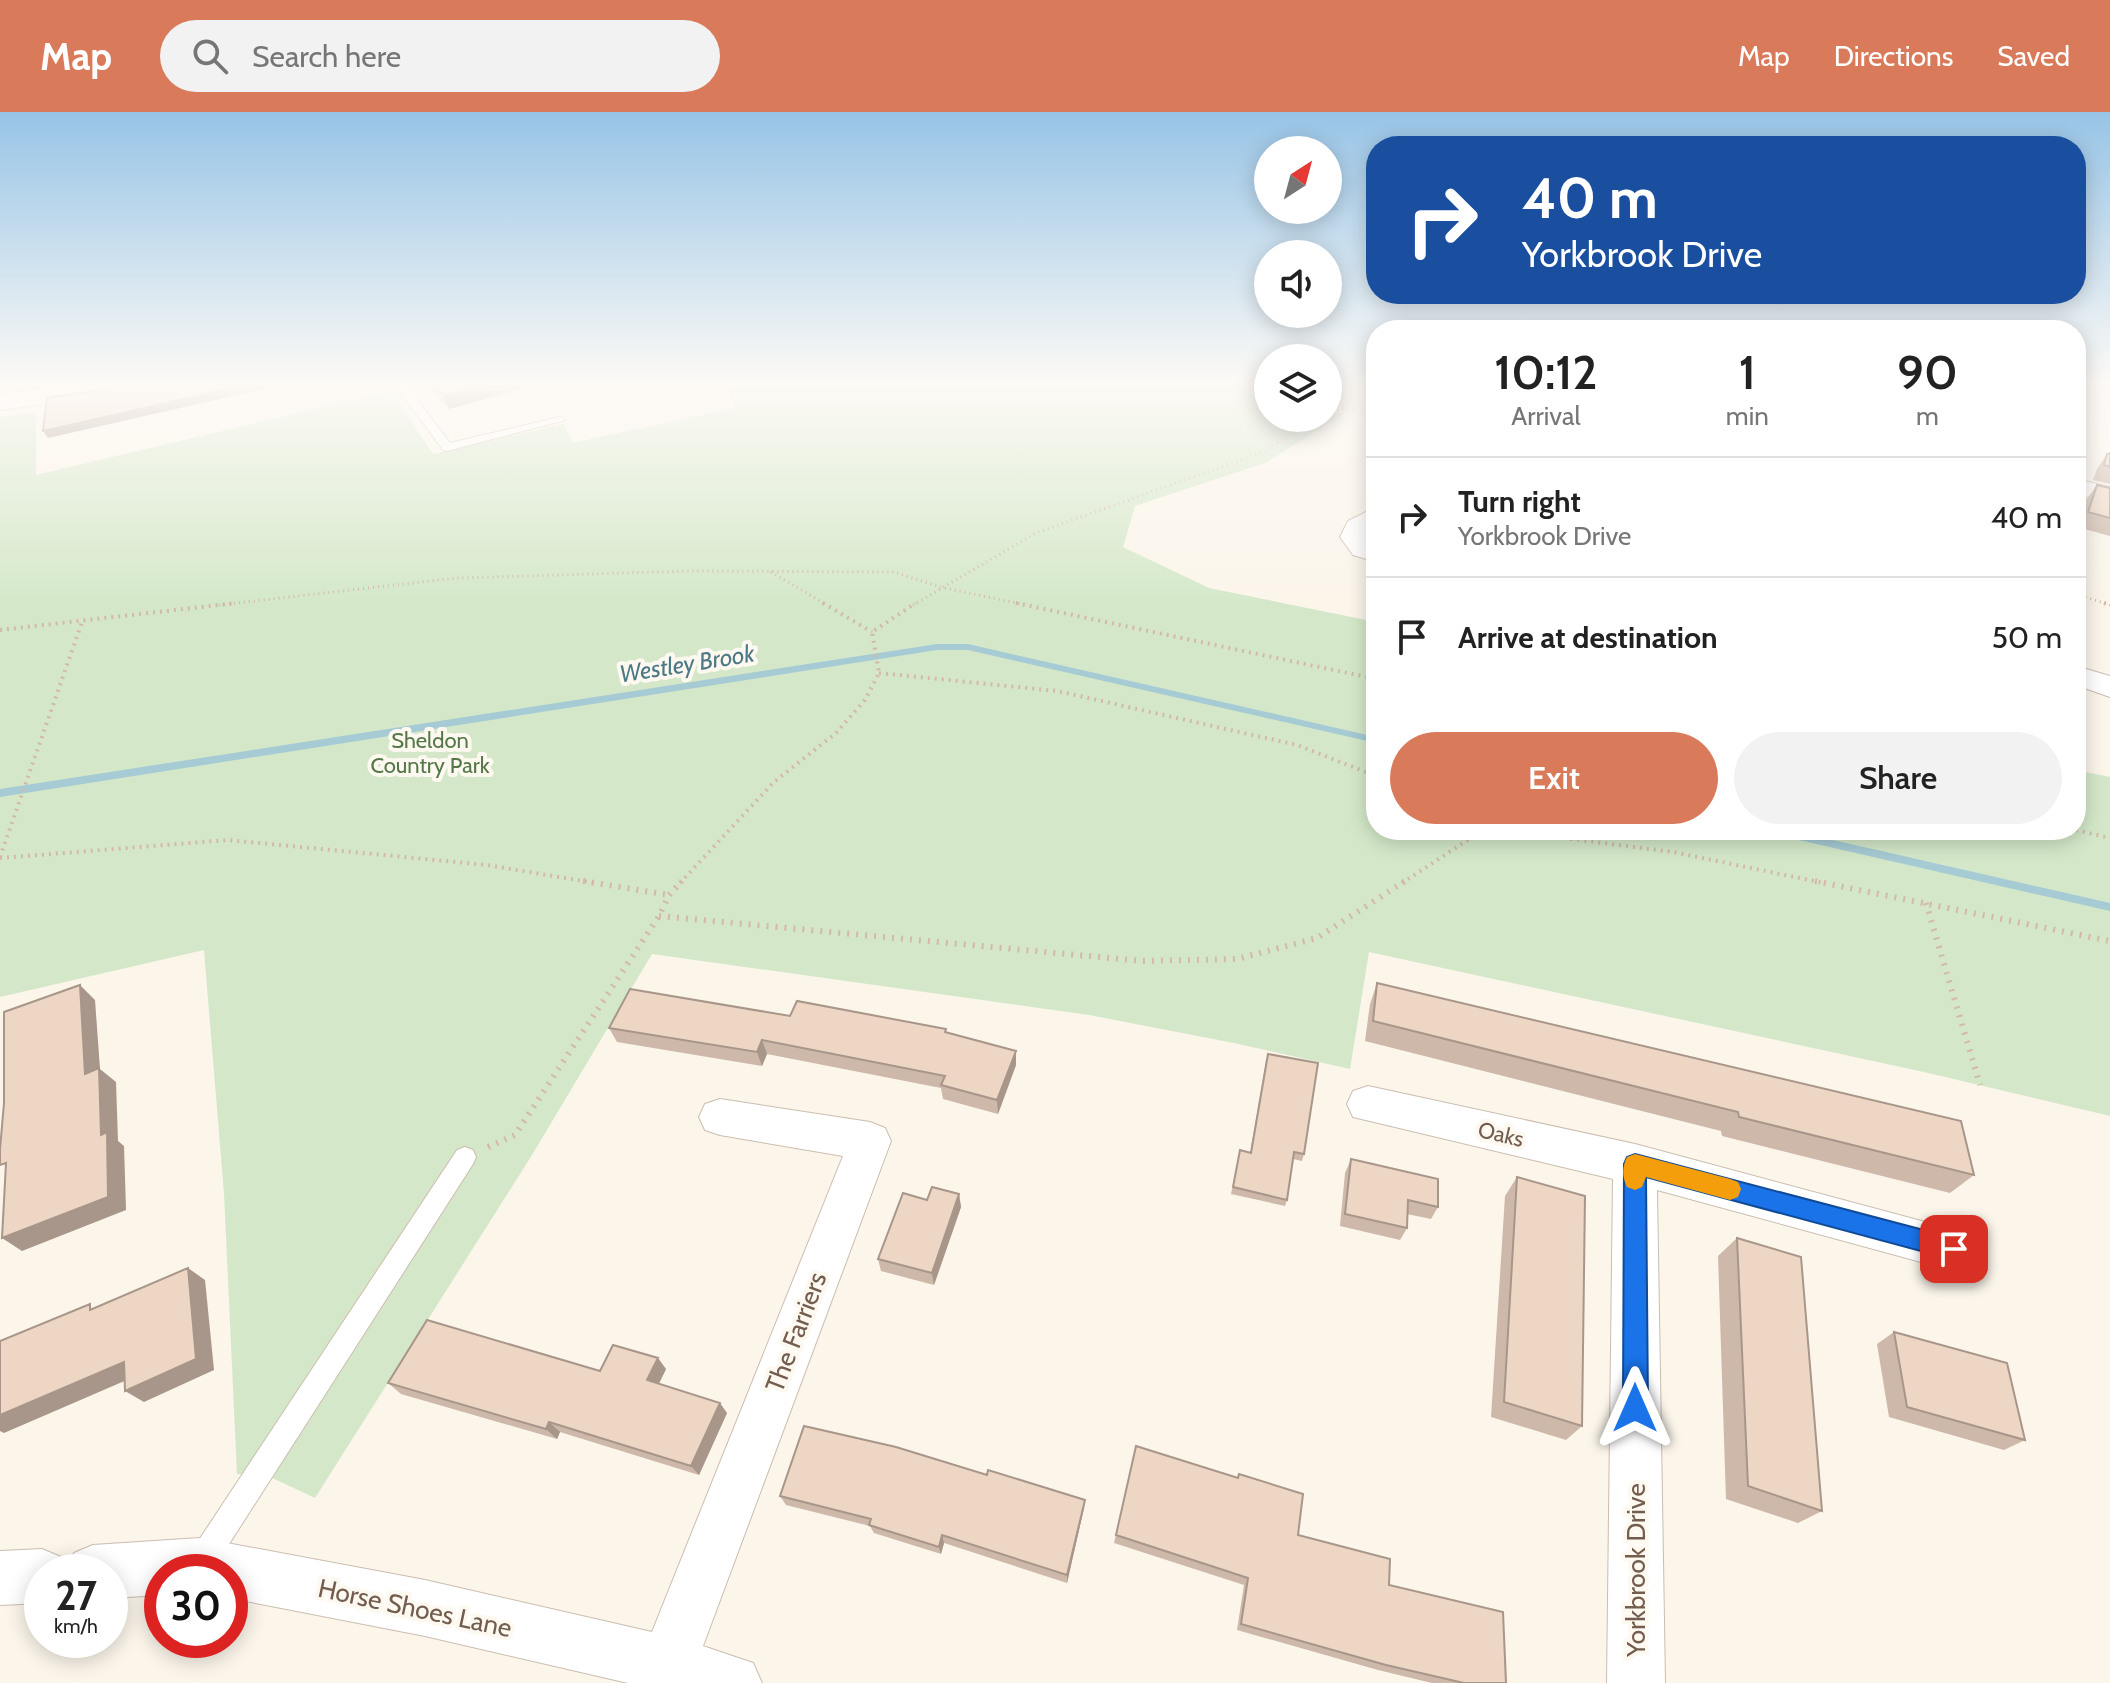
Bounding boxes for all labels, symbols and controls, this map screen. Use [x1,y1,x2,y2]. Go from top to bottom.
search box [160,20,720,92]
text: Map [40,33,112,80]
icon: search [188,34,232,78]
text: Search here [252,38,401,75]
text: Map [1738,39,1790,73]
text: Directions [1834,39,1953,73]
text: Saved [1997,39,2070,73]
north arrow [1254,136,1342,224]
map controls [1254,136,1342,432]
text: 40 m [1522,164,1658,232]
icon: right [1390,168,1494,272]
text: Yorkbrook Drive [1522,232,1762,276]
button: sound [1254,240,1342,328]
text: 10:12 [1494,343,1598,401]
text: 1 [1739,343,1756,401]
text: 90 [1897,343,1958,401]
button: layers [1254,344,1342,432]
text: Arrival [1511,400,1581,432]
text: min [1726,400,1769,432]
text: m [1916,400,1939,432]
text: Turn right [1458,483,1581,520]
icon: right [1390,495,1434,539]
text: 40 m [1991,499,2062,536]
text: Yorkbrook Drive [1458,520,1631,552]
icon: arrive [1390,615,1434,659]
text: Arrive at destination [1458,619,1718,656]
text: 50 m [1992,619,2062,656]
water label: Westley Brook [617,638,757,688]
park label: Sheldon Country Park [370,727,490,779]
button: Exit [1390,732,1718,824]
button: Share [1734,732,2062,824]
street label: Oaks [1475,1116,1526,1153]
pin [1920,1215,1988,1283]
icon: arrive [1932,1227,1976,1271]
street label: The Farriers [759,1267,834,1396]
position arrow [1593,1366,1677,1450]
street label: Yorkbrook Drive [1620,1483,1652,1658]
speed limit sign: 30 [144,1554,248,1658]
text: 27 [55,1571,97,1620]
street label: Horse Shoes Lane [315,1572,515,1644]
text: km/h [54,1614,98,1638]

